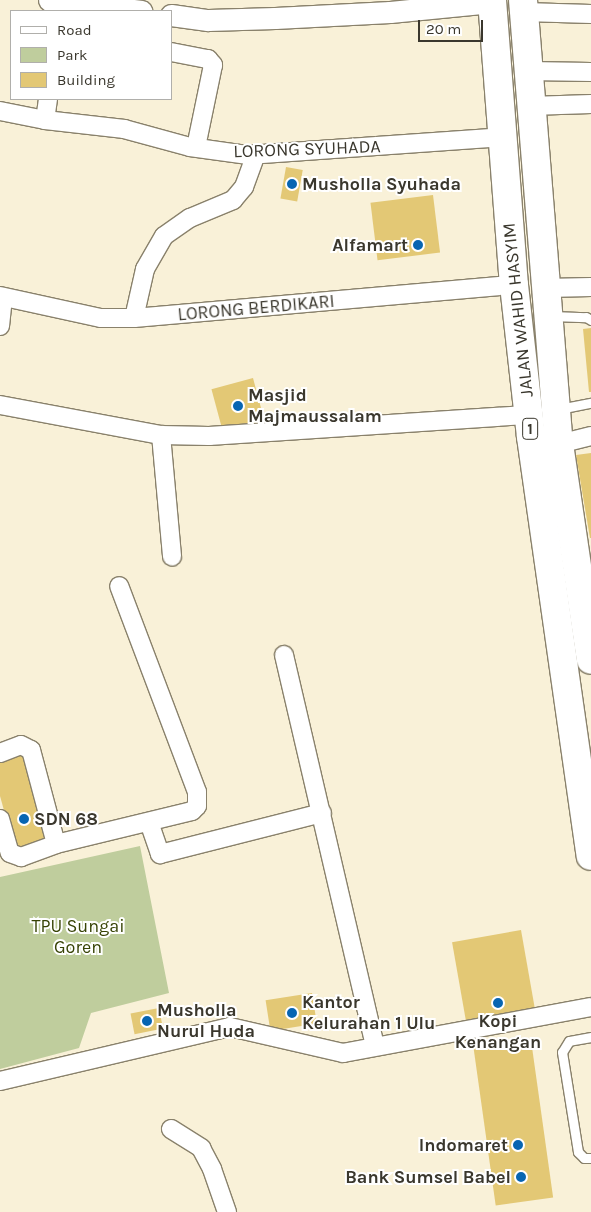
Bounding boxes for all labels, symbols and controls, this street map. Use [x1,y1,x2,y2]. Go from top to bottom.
legend [10,10,172,100]
scale bar [421,10,486,42]
text: 20 m [426,20,461,38]
text: Road [57,21,92,39]
text: Park [57,46,87,64]
text: Building [57,71,115,89]
street label: LORONG SYUHADA [233,136,381,162]
place label: Musholla Syuhada [302,173,461,195]
marker: Musholla Syuhada [286,178,298,190]
street label: JALAN WAHID HASYIM [498,222,538,398]
place label: Alfamart [332,234,408,256]
marker: Alfamart [412,239,424,251]
street label: LORONG BERDIKARI [177,290,335,326]
place label: Masjid Majmaussalam [248,385,382,428]
marker: Masjid Majmaussalam [232,400,244,412]
road number: 1 [521,416,539,442]
place label: SDN 68 [34,808,98,830]
marker: SDN 68 [18,813,30,825]
park label: TPU Sungai Goren [31,916,125,959]
place label: Kantor Kelurahan 1 Ulu [302,992,435,1034]
marker: Kopi Kenangan [492,997,504,1009]
place label: Musholla Nurul Huda [157,1000,255,1042]
marker: Kantor Kelurahan 1 Ulu [286,1007,298,1019]
place label: Kopi Kenangan [455,1011,541,1054]
marker: Musholla Nurul Huda [141,1015,153,1027]
place label: Indomaret [419,1134,508,1156]
marker: Indomaret [512,1139,524,1151]
place label: Bank Sumsel Babel [345,1166,511,1188]
marker: Bank Sumsel Babel [515,1171,527,1183]

